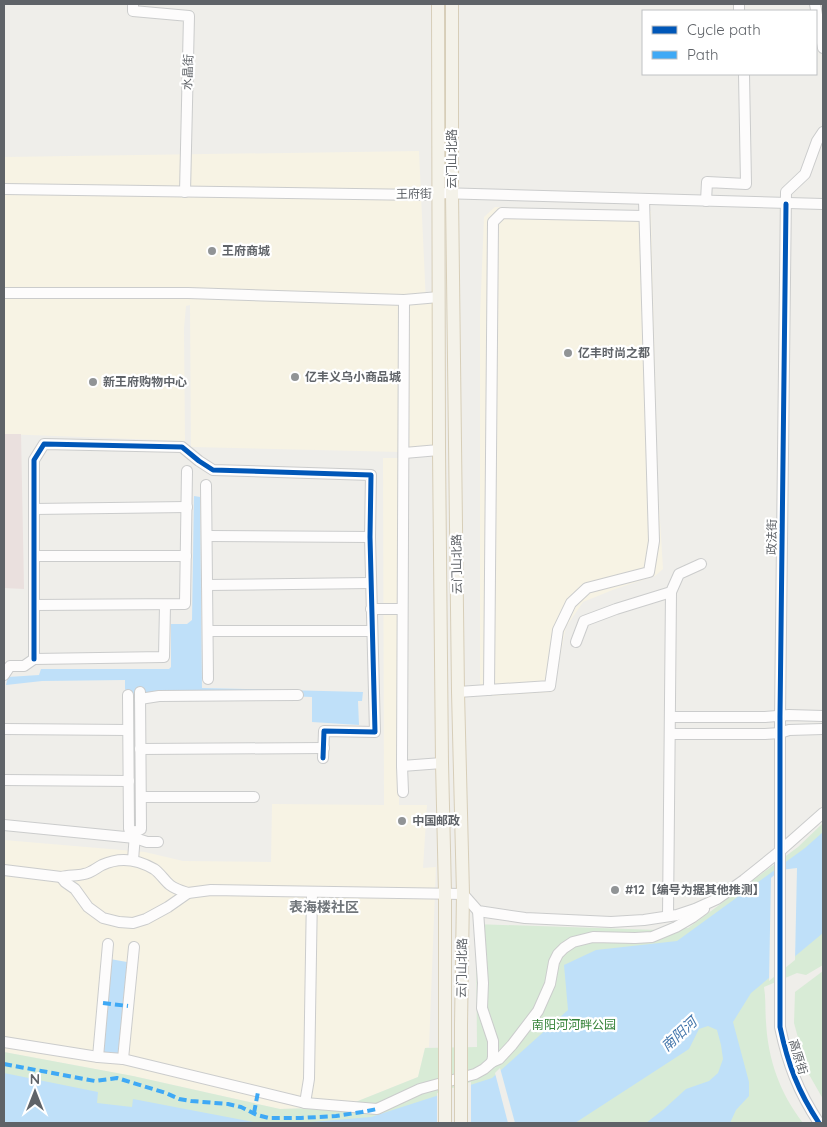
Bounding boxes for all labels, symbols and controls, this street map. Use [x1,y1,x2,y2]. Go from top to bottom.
legend [642,10,817,75]
text: Cycle path [687,20,761,39]
text: Path [687,45,719,64]
street label: 水晶街 [179,54,196,90]
street label: 云门山北路 [444,129,459,189]
street label: 王府街 [396,186,432,201]
place label: 王府商城 [222,243,270,258]
marker: 王府商城 [206,245,218,257]
place label: 亿丰时尚之都 [578,345,650,360]
marker: 亿丰时尚之都 [562,347,574,359]
place label: 亿丰义乌小商品城 [305,369,401,384]
marker: 亿丰义乌小商品城 [289,371,301,383]
place label: 新王府购物中心 [103,374,187,389]
marker: 新王府购物中心 [87,376,99,388]
street label: 政法街 [764,519,779,555]
street label: 云门山北路 [448,534,465,594]
place label: 中国邮政 [412,813,460,828]
marker: 中国邮政 [396,815,408,827]
place label: #12【编号为据其他推测】 [625,882,765,897]
marker: #12【编号为据其他推测】 [609,884,621,896]
district label: 表海楼社区 [289,898,359,916]
street label: 云门山北路 [453,938,470,998]
water label: 南阳河 [658,1011,703,1055]
park label: 南阳河河畔公园 [532,1017,616,1032]
street label: 高原街 [786,1037,811,1076]
north arrow [10,1067,60,1117]
text: N [30,1070,40,1088]

